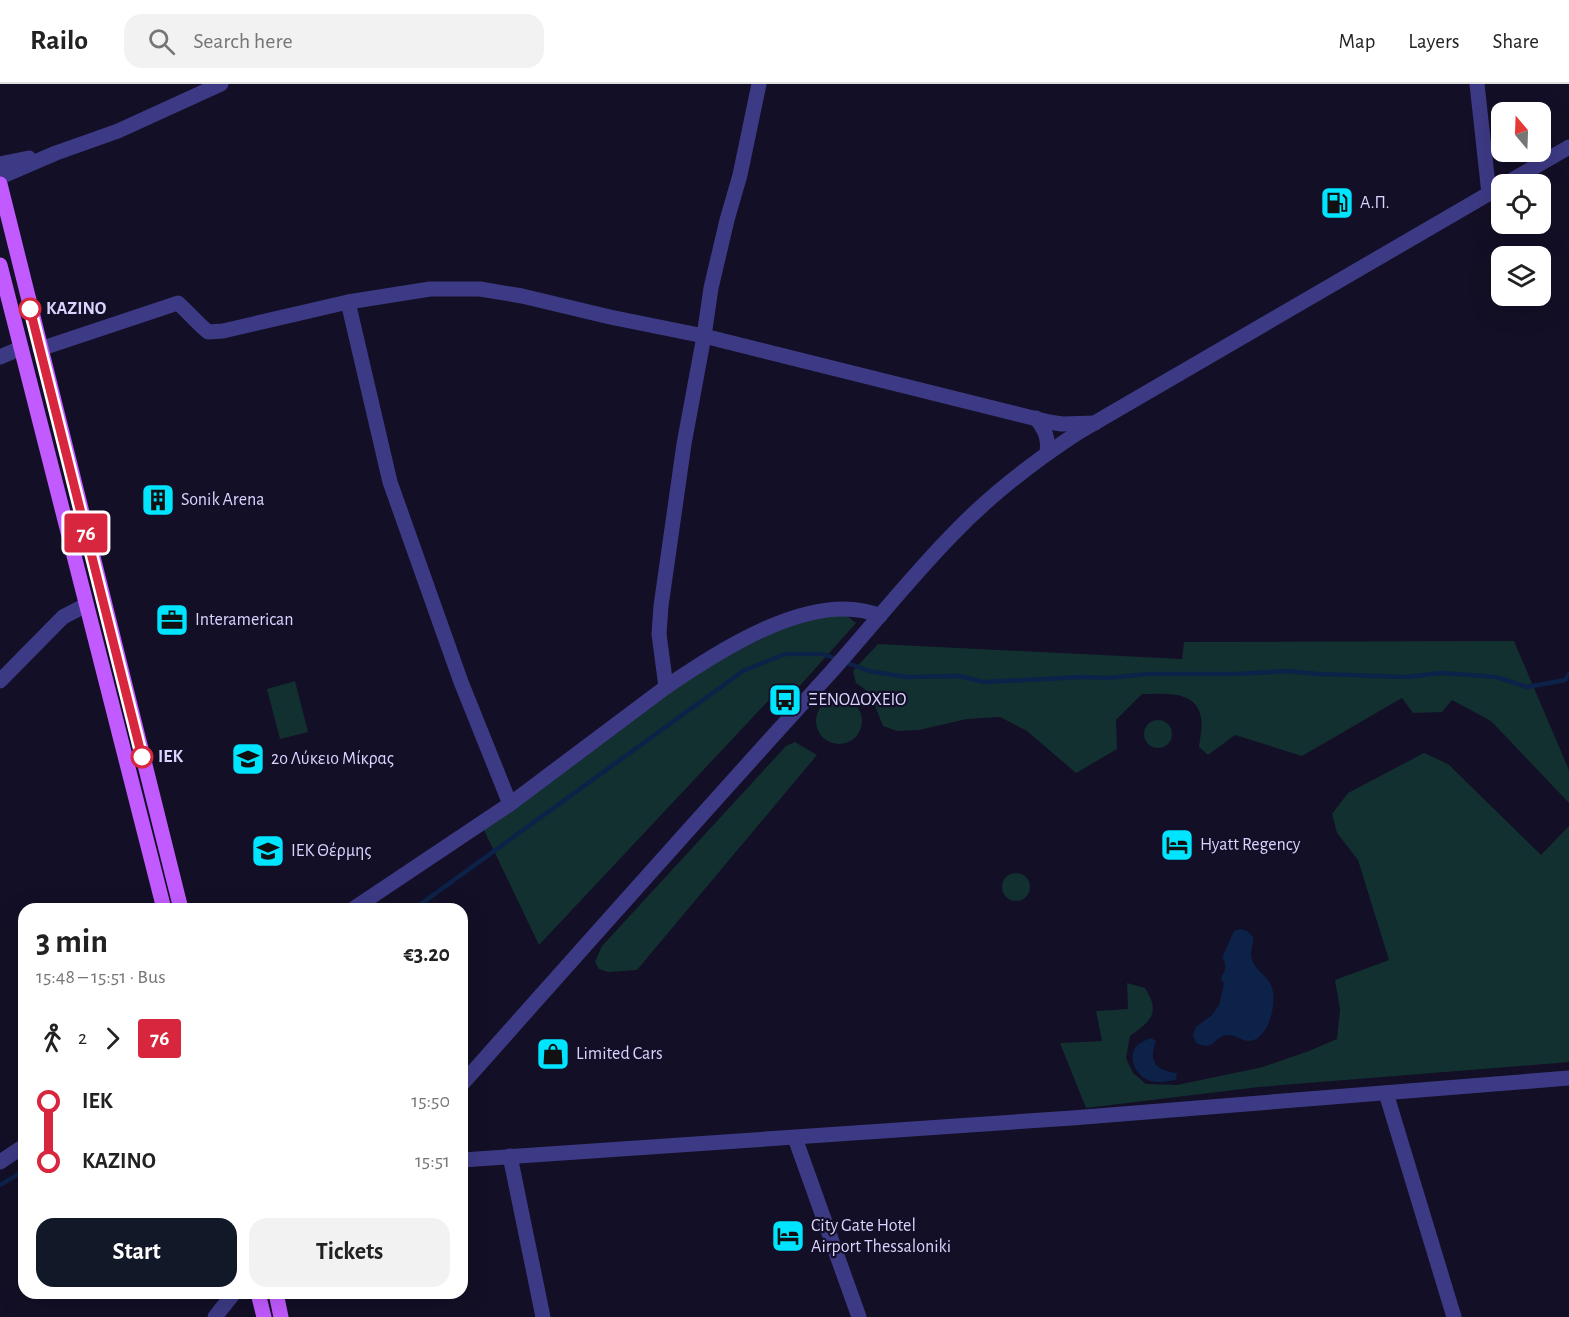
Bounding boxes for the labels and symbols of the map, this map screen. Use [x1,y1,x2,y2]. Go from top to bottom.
north arrow [1491,102,1551,162]
fuel station icon: Α.Π. [1319,185,1355,221]
place label: Α.Π. [1360,194,1390,212]
marker: ΚΑΖΙΝΟ [19,298,41,320]
place label: ΚΑΖΙΝΟ [46,300,107,318]
building icon: Sonik Arena [140,482,176,518]
place label: Sonik Arena [181,491,265,509]
line badge: 76 [59,514,113,552]
office icon: Interamerican [154,602,190,638]
place label: Interamerican [195,611,294,629]
bus stop icon: ΞΕΝΟΔΟΧΕΙΟ [767,682,803,718]
place label: ΞΕΝΟΔΟΧΕΙΟ [808,691,906,709]
school or university icon: 2ο Λύκειο Μίκρας [230,741,266,777]
marker: ΙΕΚ [131,746,153,768]
place label: ΙΕΚ [158,748,183,766]
place label: 2ο Λύκειο Μίκρας [271,749,394,768]
hotel icon: Hyatt Regency [1159,827,1195,863]
school or university icon: ΙΕΚ Θέρμης [250,833,286,869]
place label: Hyatt Regency [1200,836,1301,854]
place label: ΙΕΚ Θέρμης [291,842,371,860]
shop icon: Limited Cars [535,1036,571,1072]
place label: Limited Cars [576,1045,663,1063]
place label: City Gate Hotel Airport Thessaloniki [811,1217,951,1256]
hotel icon: City Gate Hotel Airport Thessaloniki [770,1218,806,1254]

